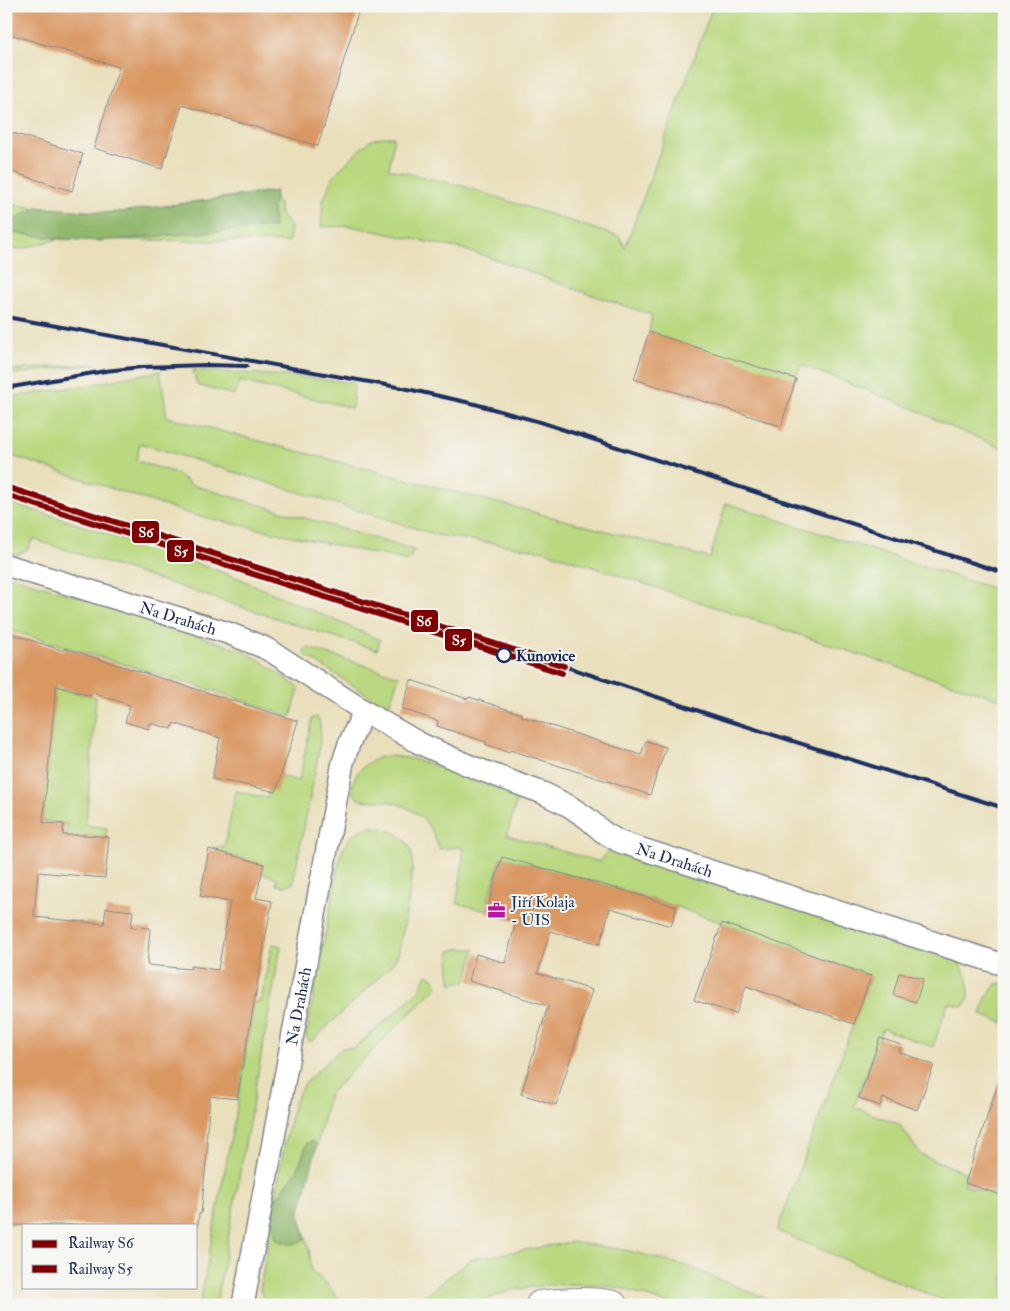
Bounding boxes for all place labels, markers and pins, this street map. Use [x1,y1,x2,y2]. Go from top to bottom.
place label: Kunovice [516,646,575,666]
marker: Kunovice [496,647,512,663]
place label: Jiří Kolaja - UIS [510,892,575,930]
office icon: Jiří Kolaja - UIS [487,900,507,920]

